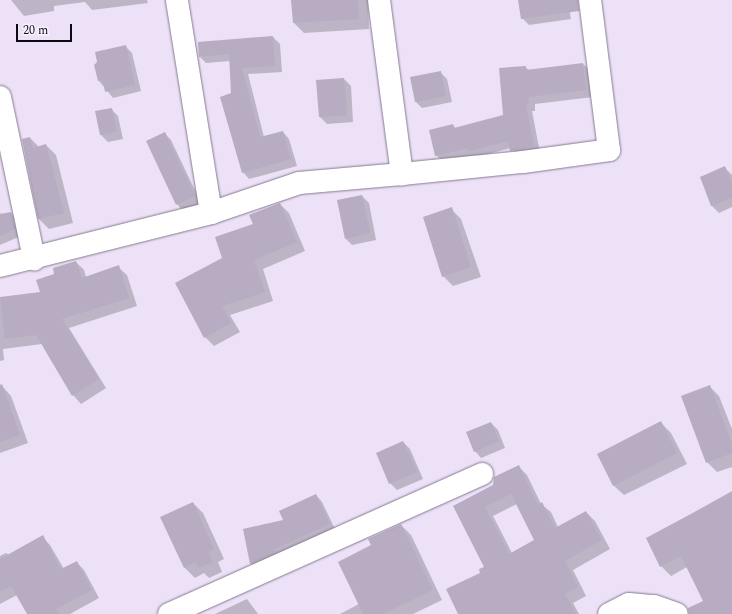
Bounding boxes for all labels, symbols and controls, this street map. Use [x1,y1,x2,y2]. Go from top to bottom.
scale bar [18,16,74,42]
text: 20 m [23,21,48,40]

